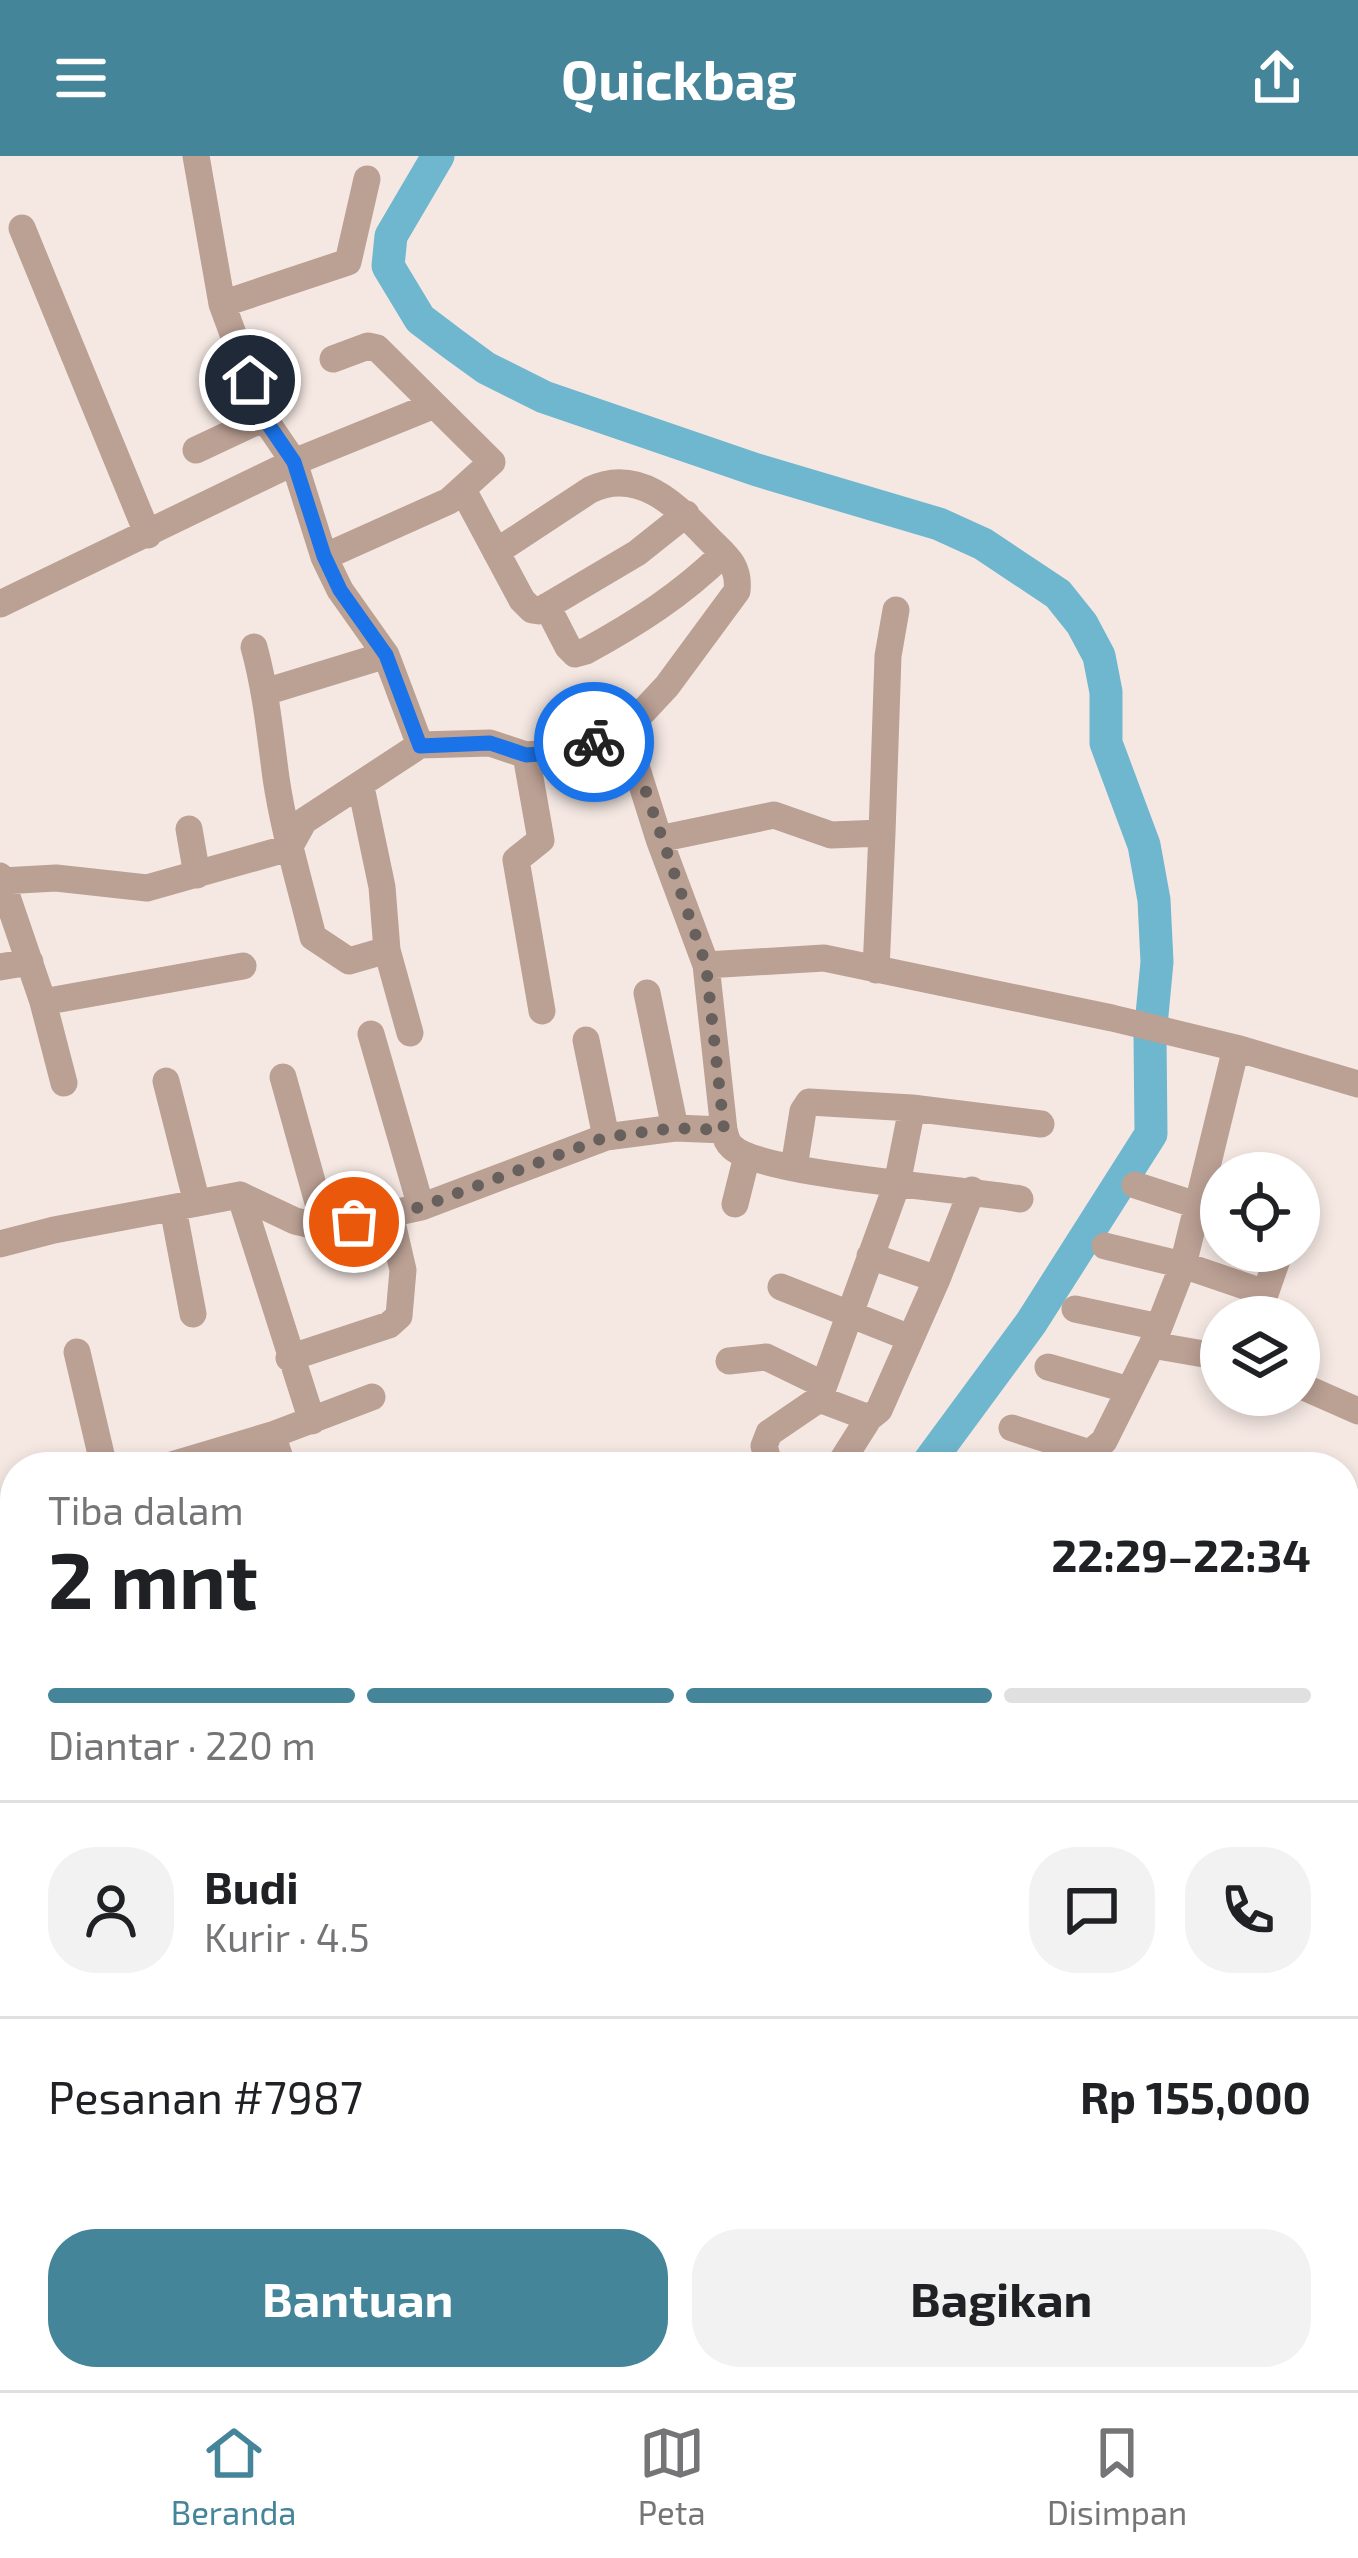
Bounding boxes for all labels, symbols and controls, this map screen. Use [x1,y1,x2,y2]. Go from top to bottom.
icon: menu [48,45,114,111]
icon: share [1244,45,1310,111]
text: Quickbag [561,46,797,111]
pin [199,329,301,431]
icon: home [217,347,283,413]
courier [534,682,654,802]
icon: bike [561,709,627,775]
map controls [1200,1152,1320,1416]
button: locate [1200,1152,1320,1272]
pin [303,1171,405,1273]
icon: bag [321,1189,387,1255]
button: layers [1200,1296,1320,1416]
text: Tiba dalam [48,1486,244,1533]
text: 22:29–22:34 [1051,1527,1311,1581]
text: 2 mnt [48,1531,258,1625]
text: Diantar · 220 m [48,1721,316,1768]
button: person [48,1847,174,1973]
button: chat [1029,1847,1155,1973]
button: phone [1185,1847,1311,1973]
text: Budi [204,1859,299,1913]
text: Kurir · 4.5 [204,1913,370,1960]
text: Pesanan #7987 [48,2069,363,2123]
text: Rp 155,000 [1080,2069,1311,2123]
button: Bantuan [48,2229,668,2367]
button: Bagikan [692,2229,1311,2367]
tab: Beranda [171,2420,296,2532]
tab: Peta [638,2420,706,2532]
tab: Disimpan [1047,2420,1187,2532]

